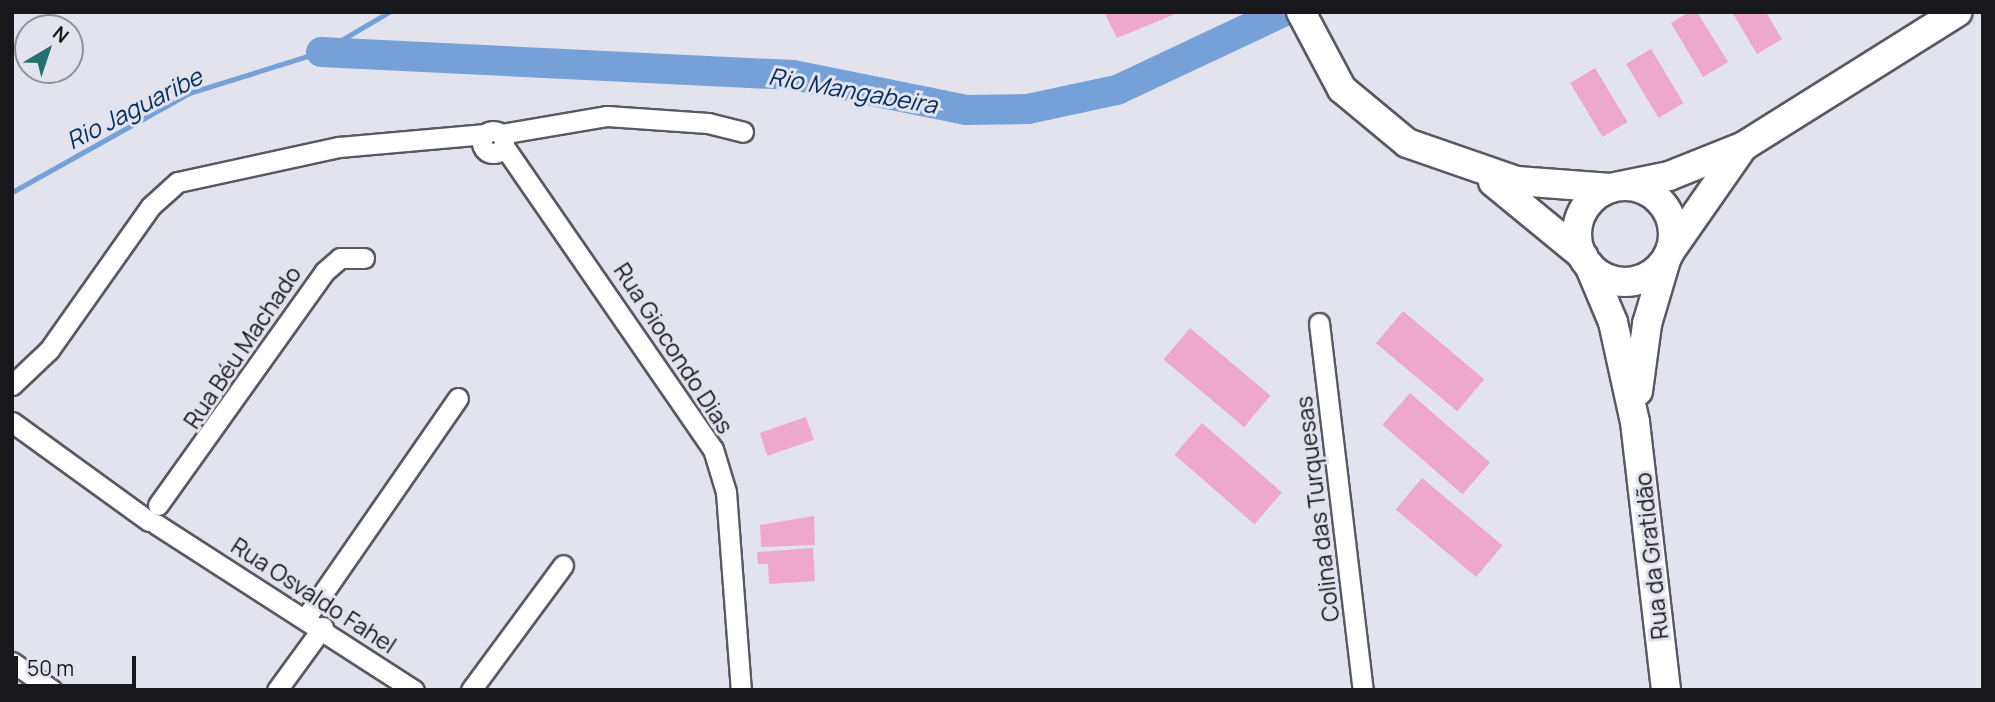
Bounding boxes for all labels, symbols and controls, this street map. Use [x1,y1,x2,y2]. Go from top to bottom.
north arrow [14,14,84,84]
text: N [47,20,74,49]
water label: Rio Jaguaribe [61,61,207,155]
water label: Rio Mangabeira [767,61,939,119]
street label: Rua Giocondo Dias [609,258,739,438]
street label: Rua Béu Machado [177,261,307,433]
street label: Colina das Turquesas [1289,395,1345,623]
street label: Rua da Gratidão [1628,471,1674,641]
street label: Rua Osvaldo Fahel [226,531,402,659]
scale bar [18,642,140,686]
text: 50 m [27,654,74,682]

